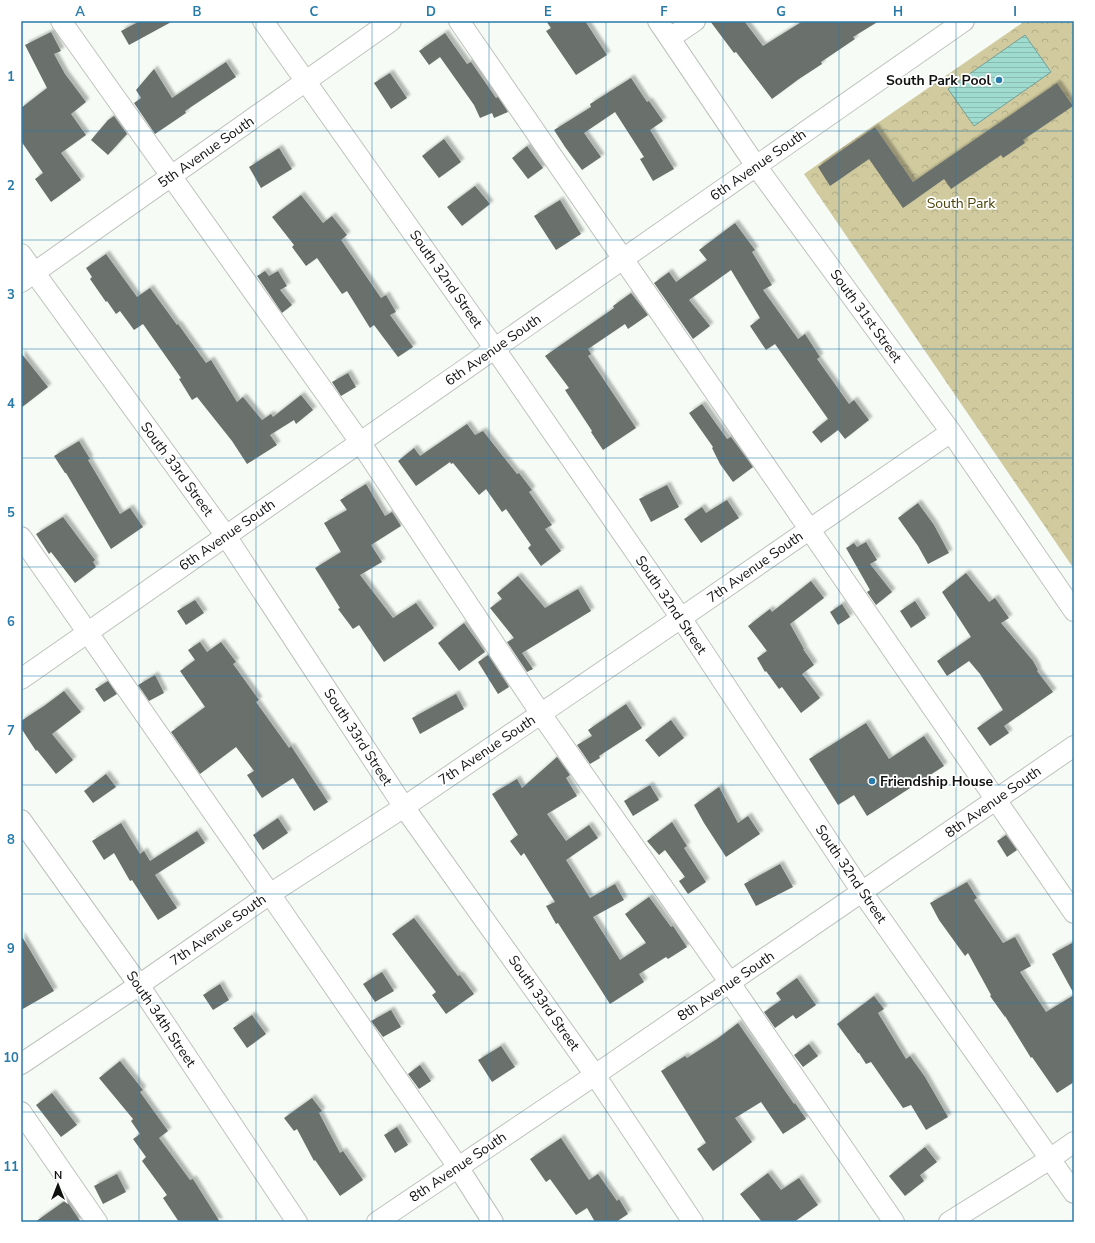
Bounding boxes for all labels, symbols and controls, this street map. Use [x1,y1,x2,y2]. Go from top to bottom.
text: A [75,3,85,21]
text: B [193,3,202,21]
text: C [310,3,319,21]
text: D [426,3,436,21]
text: E [544,3,552,21]
text: F [660,3,668,21]
text: G [776,3,786,21]
text: H [893,3,903,21]
text: I [1013,3,1017,21]
text: 1 [7,68,15,86]
place label: South Park Pool [886,71,992,90]
marker: South Park Pool [994,75,1004,85]
street label: 5th Avenue South [154,112,258,192]
street label: 6th Avenue South [706,125,810,205]
text: 2 [7,177,15,195]
park label: South Park [927,194,996,213]
street label: South 32nd Street [405,226,487,332]
street label: South 31st Street [826,266,906,367]
text: 3 [7,286,15,304]
street label: 6th Avenue South [441,310,545,390]
text: 4 [7,395,15,413]
street label: South 33rd Street [136,418,218,520]
street label: 6th Avenue South [175,495,279,575]
text: 5 [7,504,15,522]
street label: 7th Avenue South [703,527,807,607]
street label: South 32nd Street [631,552,711,658]
text: 6 [7,613,15,631]
street label: South 33rd Street [319,685,397,789]
street label: 7th Avenue South [435,710,539,790]
text: 7 [7,722,15,740]
street label: 8th Avenue South [941,762,1045,842]
place label: Friendship House [880,772,994,791]
marker: Friendship House [867,776,877,786]
street label: South 32nd Street [811,821,891,927]
text: 8 [7,831,15,849]
street label: 7th Avenue South [166,890,270,970]
text: 9 [7,940,15,958]
street label: 8th Avenue South [674,946,778,1026]
street label: South 33rd Street [504,952,584,1055]
street label: South 34th Street [122,967,200,1071]
text: 10 [3,1049,19,1067]
street label: 8th Avenue South [406,1127,510,1207]
text: 11 [3,1158,19,1176]
north arrow [38,1165,78,1205]
text: N [54,1168,62,1183]

